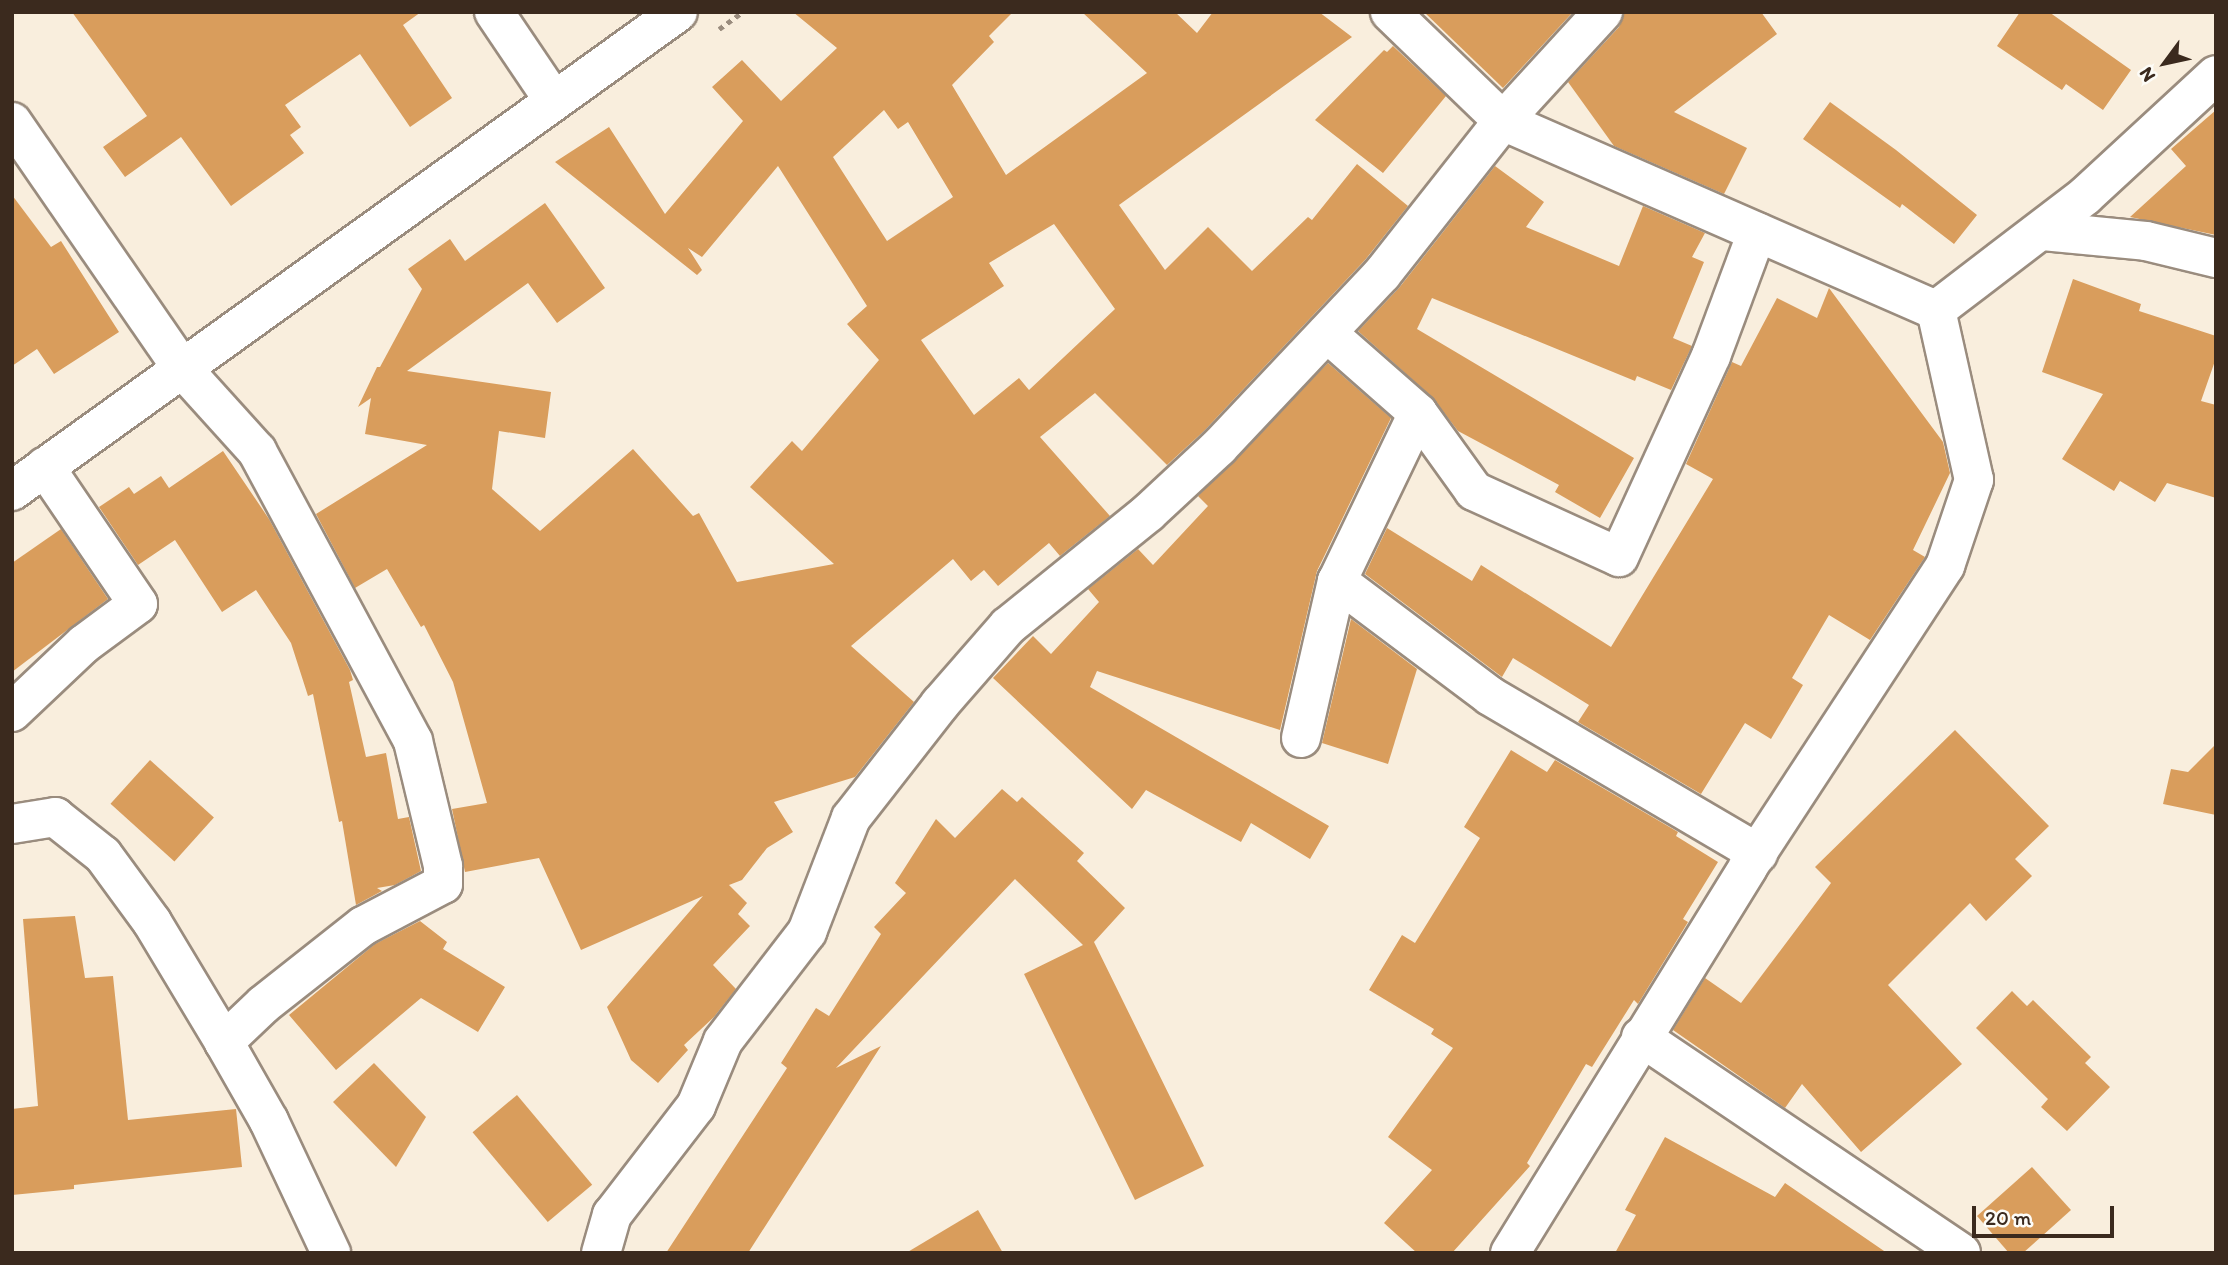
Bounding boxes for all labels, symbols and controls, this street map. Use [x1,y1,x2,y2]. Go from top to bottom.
north arrow [2130,28,2200,98]
text: N [2134,63,2160,86]
scale bar [1976,1192,2118,1236]
text: 20 m [1985,1205,2031,1230]

